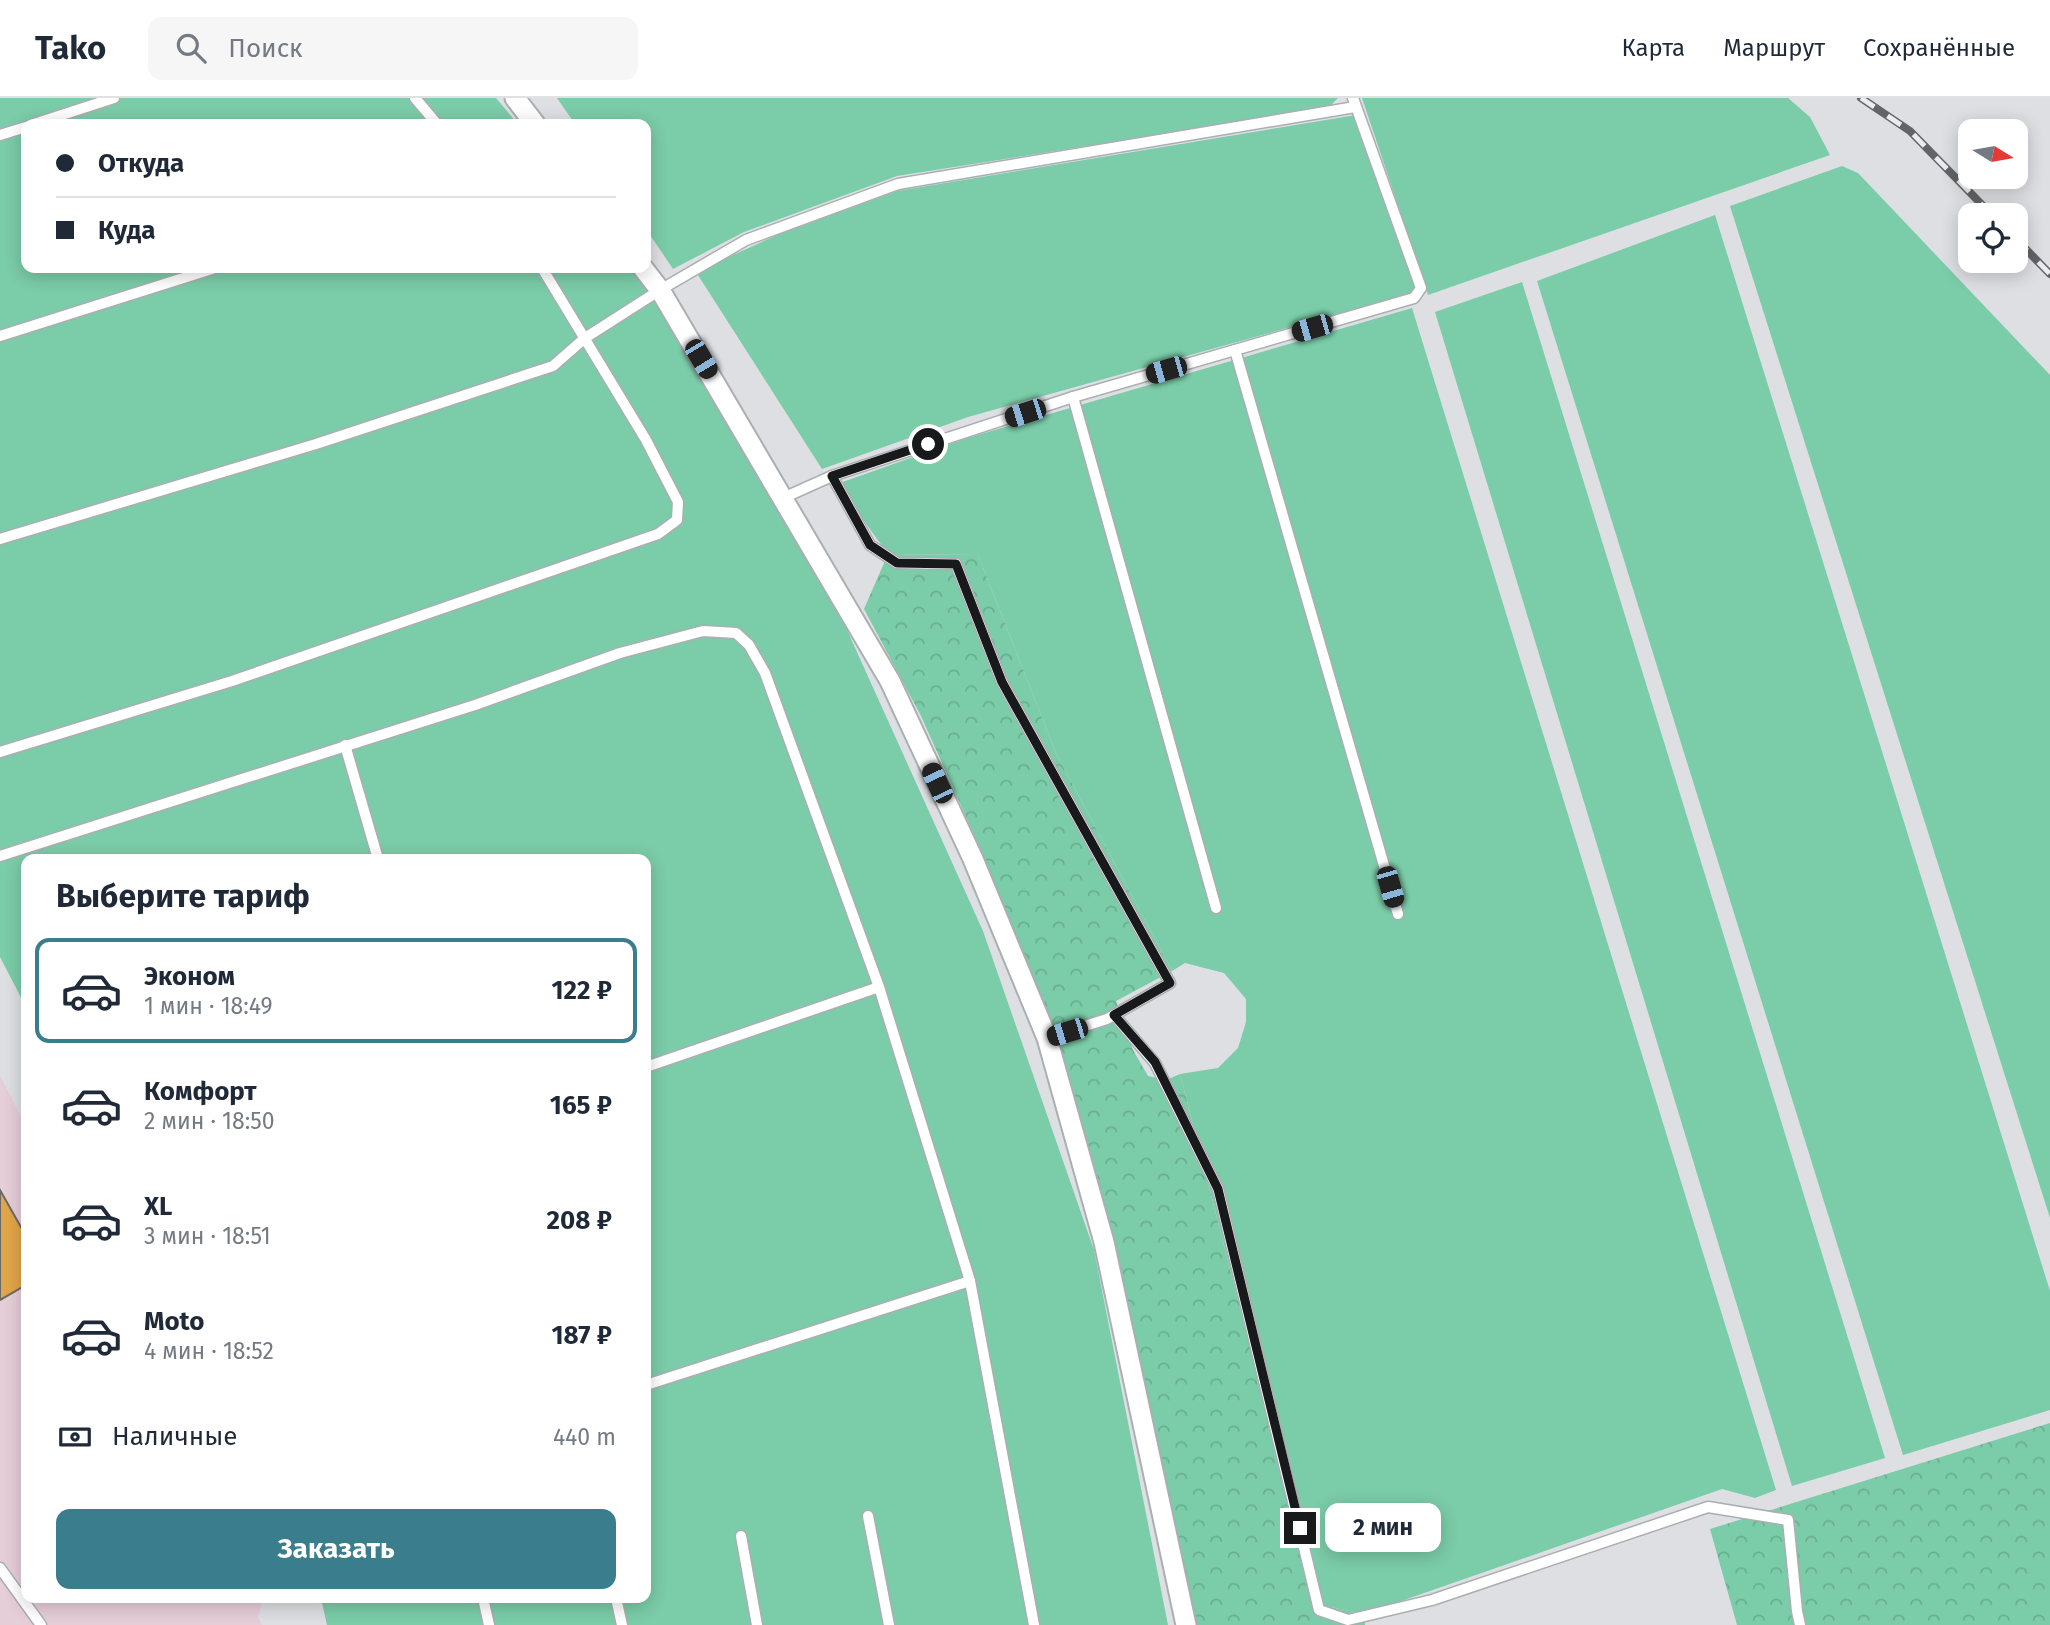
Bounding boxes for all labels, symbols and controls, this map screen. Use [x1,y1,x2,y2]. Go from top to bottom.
search box [148,17,638,80]
text: Tako [35,28,106,68]
icon: search [172,29,210,67]
text: Поиск [228,33,303,64]
text: Карта [1622,34,1685,62]
text: Маршрут [1723,34,1825,62]
text: Сохранённые [1863,34,2015,62]
north arrow [1958,119,2028,189]
map controls [1958,119,2028,273]
text: Откуда [98,148,184,179]
button: locate [1958,203,2028,273]
text: Куда [98,215,156,246]
car [1289,312,1336,344]
car [682,336,721,382]
car [1143,354,1190,386]
car [1002,397,1049,429]
route start [912,428,944,460]
car [919,760,956,806]
car [1375,864,1406,910]
text: Выберите тариф [56,877,310,915]
icon: car [60,959,123,1022]
text: Эконом [144,961,235,992]
text: 122 ₽ [551,975,612,1006]
text: 1 мин · 18:49 [144,992,273,1020]
car [1044,1016,1091,1048]
icon: car [60,1074,123,1137]
text: Комфорт [144,1076,257,1107]
text: 165 ₽ [550,1090,612,1121]
text: 2 мин · 18:50 [144,1107,275,1135]
icon: car [60,1189,123,1252]
text: XL [144,1191,172,1222]
text: 208 ₽ [547,1205,612,1236]
text: 3 мин · 18:51 [144,1222,271,1250]
icon: car [60,1304,123,1367]
text: Moto [144,1306,204,1337]
text: 187 ₽ [551,1320,612,1351]
text: 4 мин · 18:52 [144,1337,274,1365]
icon: cash [56,1418,94,1456]
text: Наличные [112,1421,237,1452]
text: 440 m [553,1423,616,1451]
callout: 2 мин [1324,1504,1440,1552]
button: Заказать [56,1509,616,1589]
route end [1284,1512,1316,1544]
text: 2 мин [1353,1513,1413,1541]

